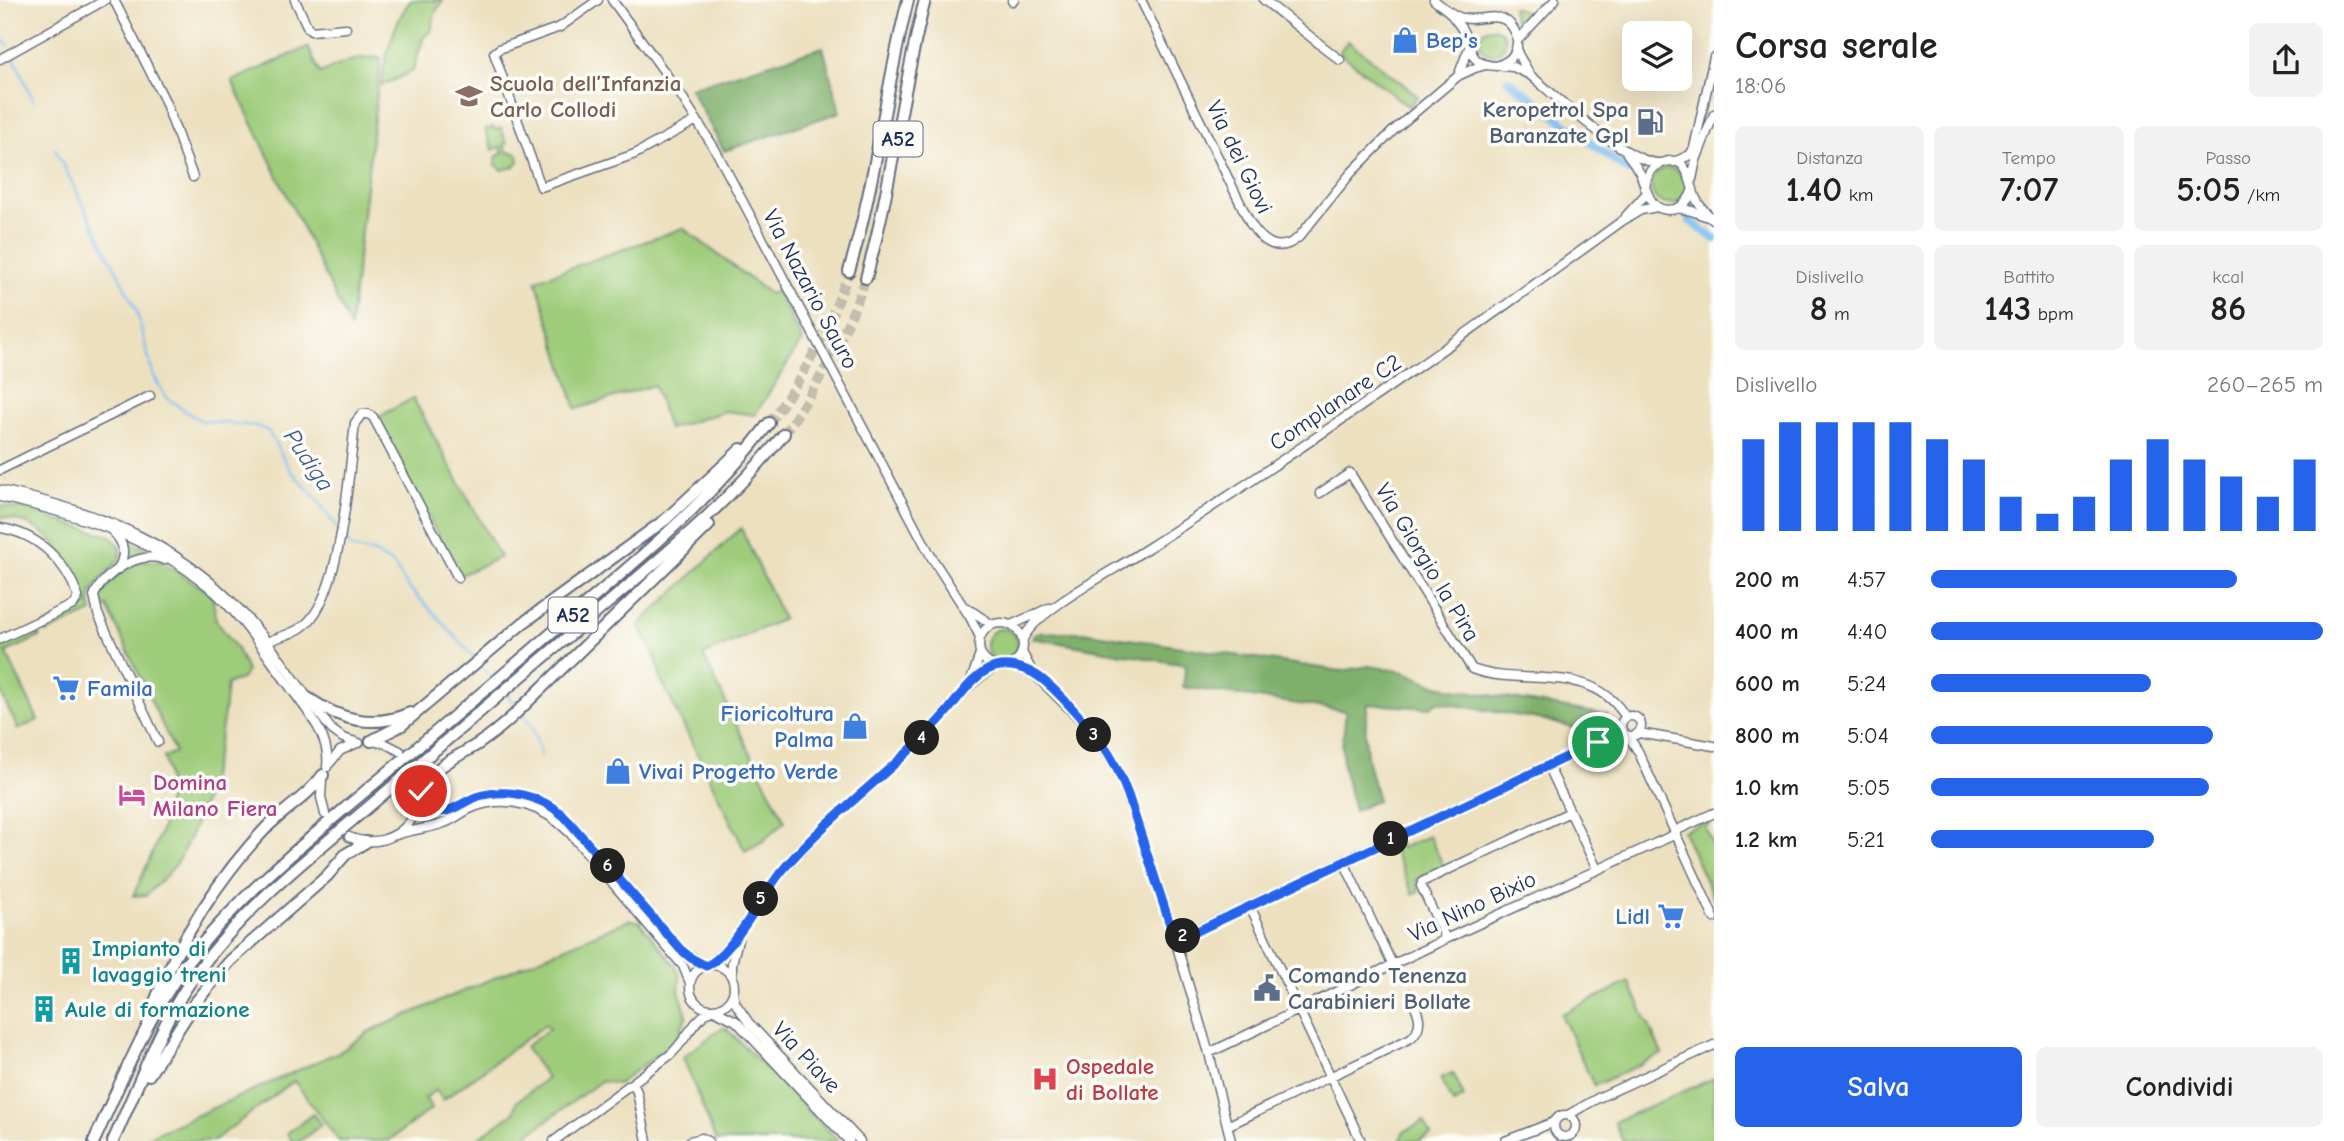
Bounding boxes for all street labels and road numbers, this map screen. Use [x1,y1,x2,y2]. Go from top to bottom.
street label: Via dei Giovi [1201,96,1278,218]
road number: A52 [874,122,922,156]
street label: Via Nazario Sauro [757,205,864,374]
street label: Complanare C2 [1264,348,1406,456]
street label: Via Giorgio la Pira [1370,478,1485,646]
road number: A52 [548,598,598,632]
street label: Via Nino Bixio [1404,865,1540,948]
street label: Via Piave [767,1016,846,1099]

